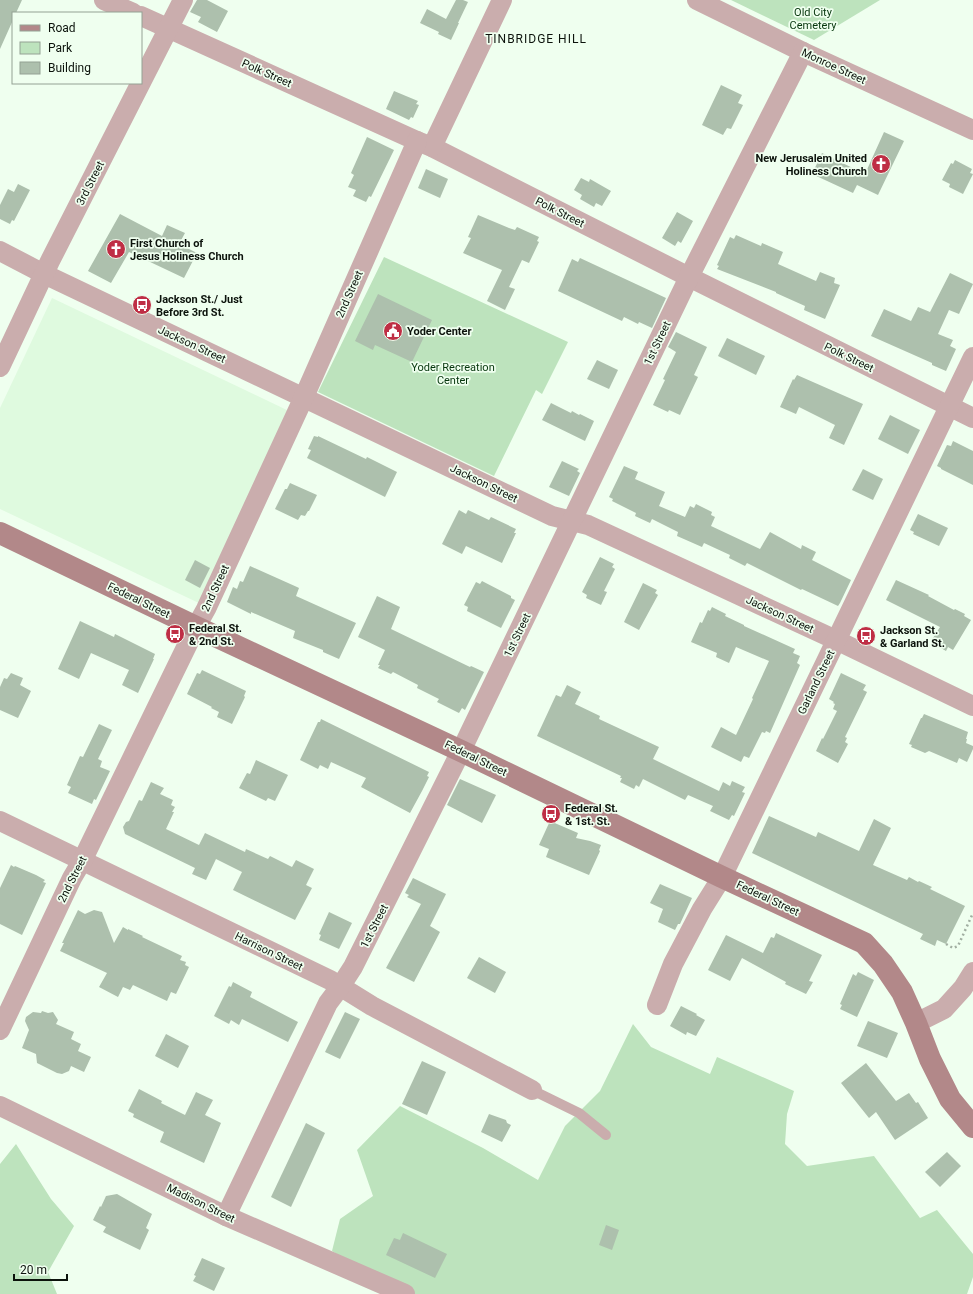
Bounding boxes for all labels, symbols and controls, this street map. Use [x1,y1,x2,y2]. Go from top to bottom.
park label: Old City Cemetery [790,6,837,32]
legend [12,12,142,84]
text: Road [48,21,76,35]
district label: TINBRIDGE HILL [485,32,587,46]
text: Park [48,41,73,55]
street label: Monroe Street [800,46,868,87]
street label: Polk Street [240,57,294,90]
text: Building [48,61,91,75]
place label: New Jerusalem United Holiness Church [755,152,867,178]
church icon: New Jerusalem United Holiness Church [870,153,892,175]
street label: 3rd Street [74,159,107,207]
street label: Polk Street [533,195,587,230]
place label: First Church of Jesus Holiness Church [130,237,244,263]
church icon: First Church of Jesus Holiness Church [105,238,127,260]
street label: 2nd Street [333,268,366,320]
place label: Jackson St./ Just Before 3rd St. [156,293,243,319]
bus stop icon: Jackson St./ Just Before 3rd St. [131,294,153,316]
street label: 1st Street [641,319,674,367]
public building icon: Yoder Center [382,320,404,342]
street label: Jackson Street [156,323,228,366]
place label: Yoder Center [407,325,472,338]
street label: Polk Street [822,340,876,375]
park label: Yoder Recreation Center [411,361,495,387]
street label: Jackson Street [448,462,520,506]
street label: 2nd Street [199,562,232,614]
street label: Federal Street [105,580,172,621]
street label: Jackson Street [744,593,816,636]
street label: 1st Street [501,611,534,659]
place label: Federal St. & 2nd St. [189,622,242,648]
bus stop icon: Federal St. & 2nd St. [164,623,186,645]
place label: Jackson St. & Garland St. [880,624,945,650]
bus stop icon: Jackson St. & Garland St. [855,625,877,647]
street label: Garland Street [795,648,838,716]
street label: Federal Street [442,738,509,779]
place label: Federal St. & 1st. St. [565,802,618,828]
bus stop icon: Federal St. & 1st. St. [540,803,562,825]
street label: 2nd Street [55,854,90,905]
street label: Federal Street [734,878,802,919]
street label: 1st Street [358,902,391,950]
street label: Harrison Street [233,929,305,974]
street label: Madison Street [165,1181,237,1226]
scale bar [14,1256,67,1282]
text: 20 m [20,1263,47,1277]

